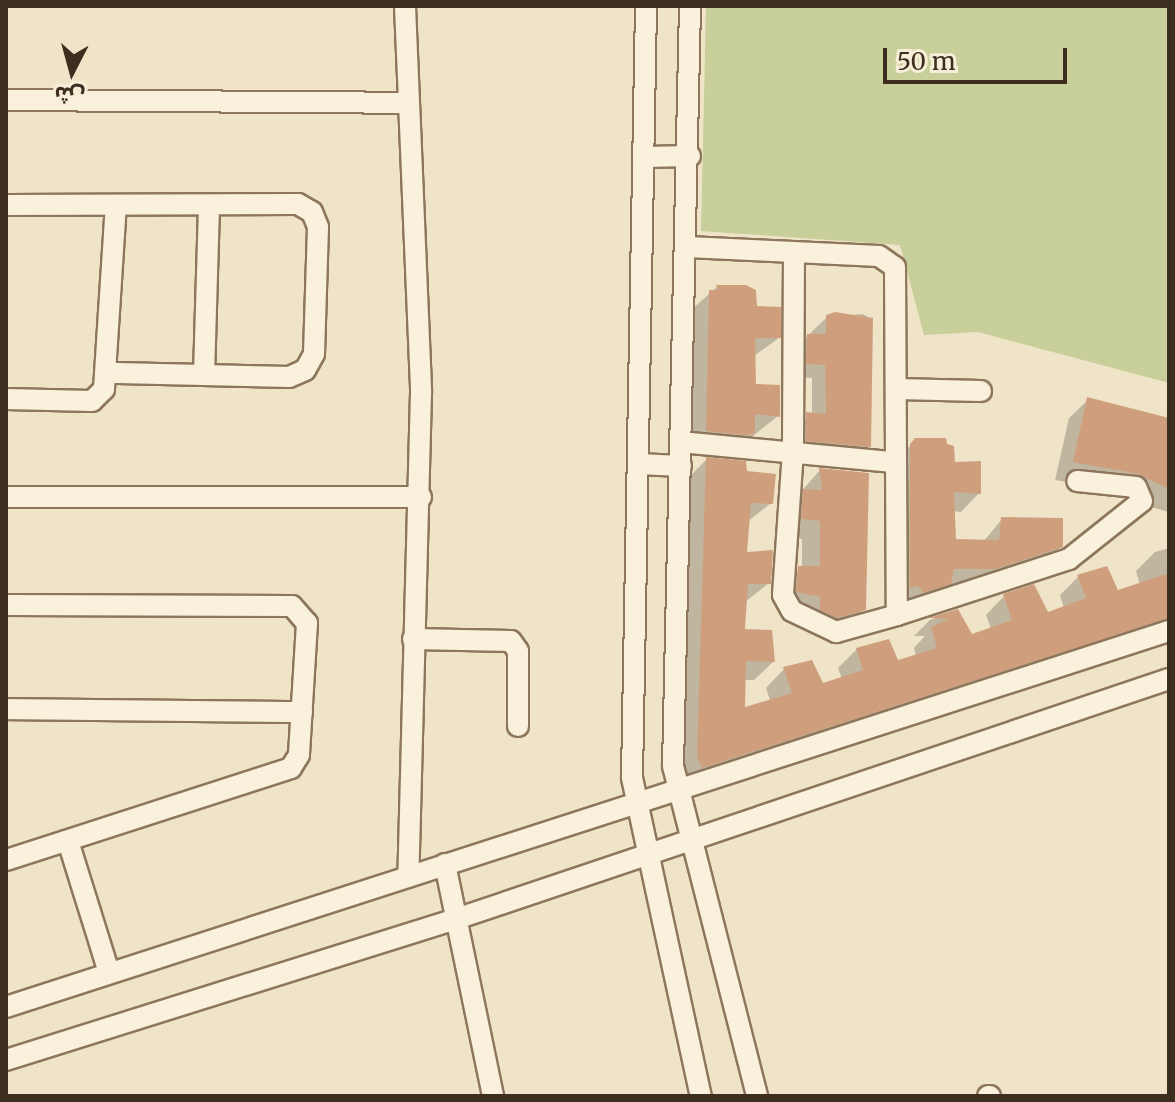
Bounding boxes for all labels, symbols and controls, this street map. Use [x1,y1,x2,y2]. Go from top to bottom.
north arrow [32,32,112,112]
scale bar [887,32,1071,82]
text: 50 m [897,46,956,77]
text: ش [53,80,86,111]

